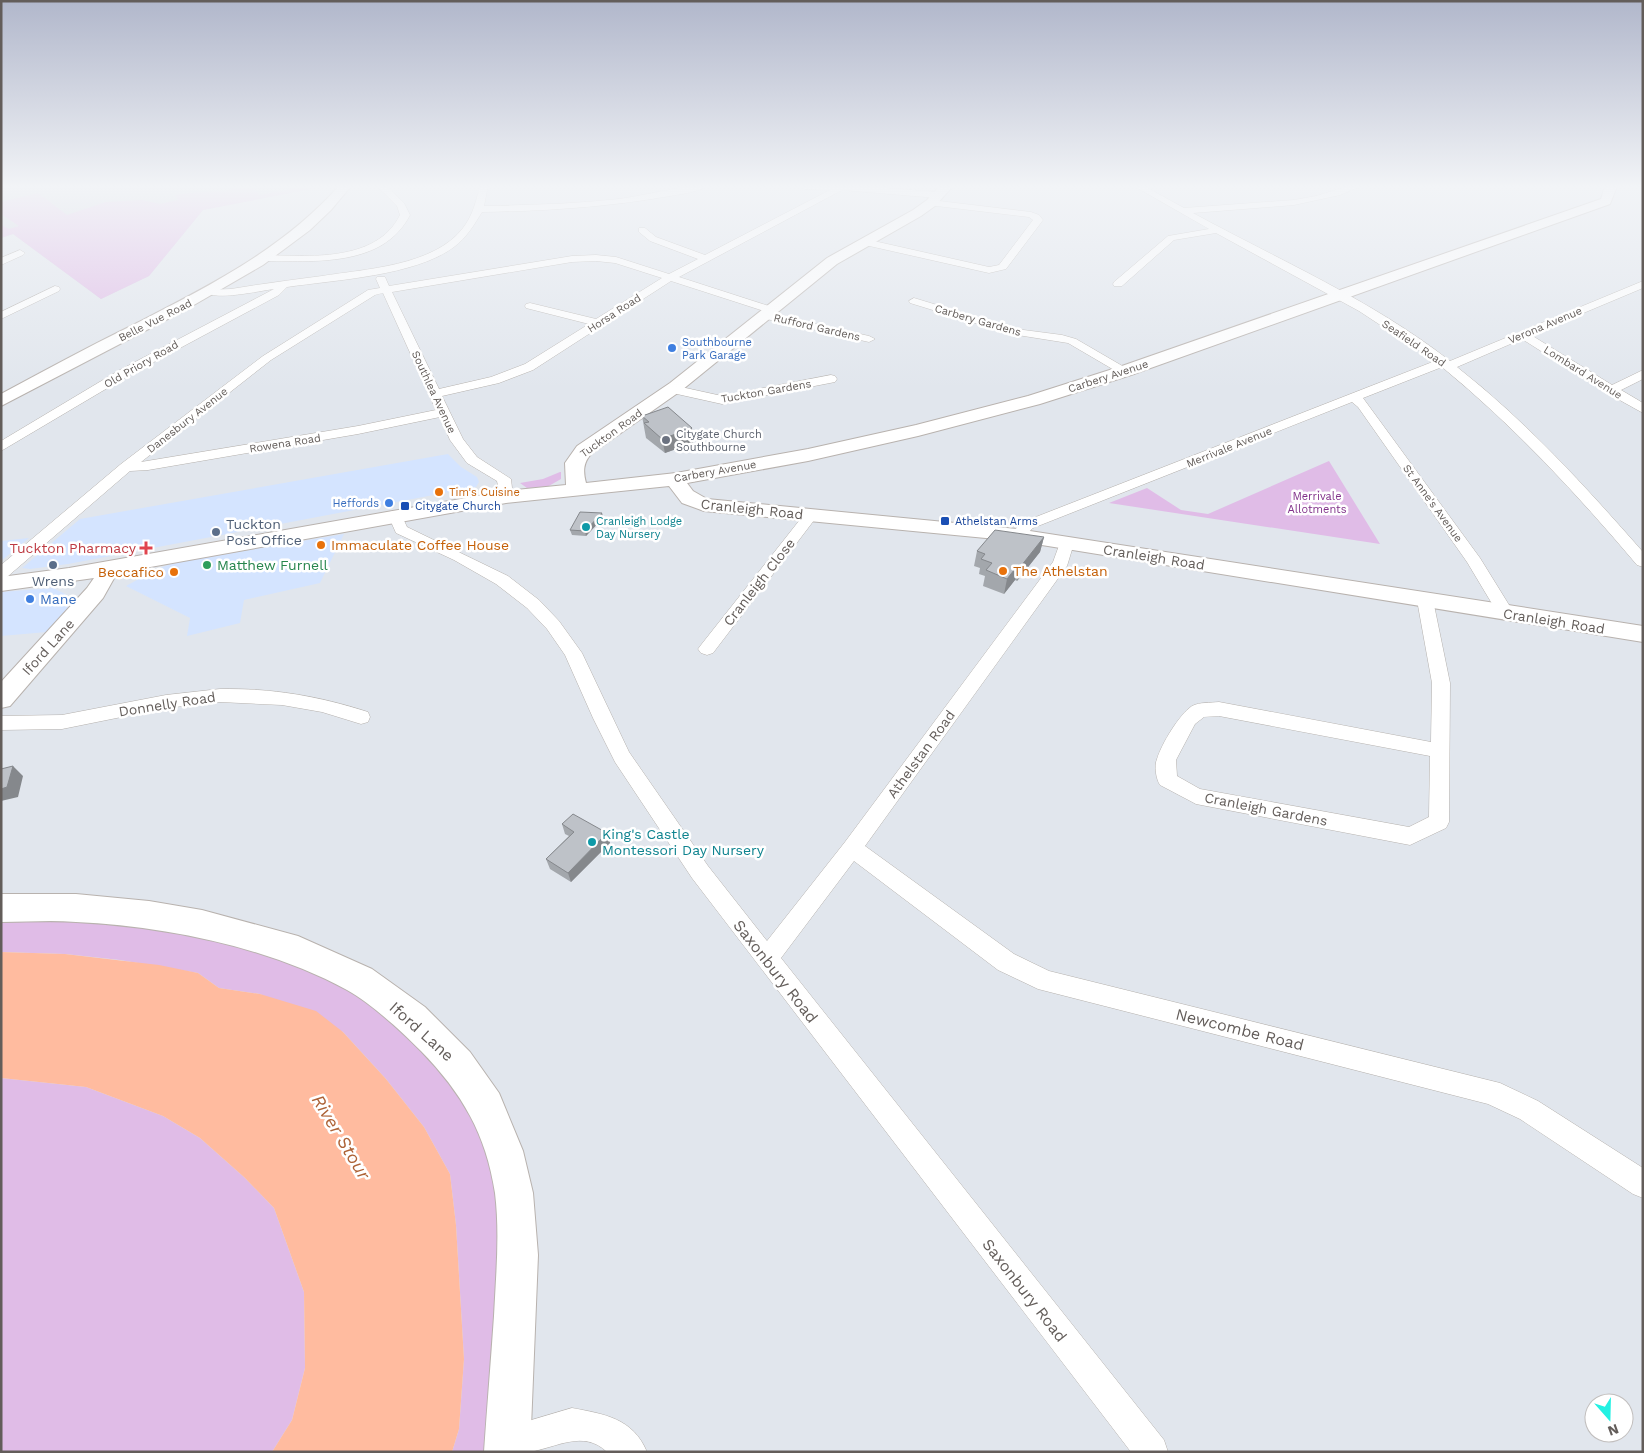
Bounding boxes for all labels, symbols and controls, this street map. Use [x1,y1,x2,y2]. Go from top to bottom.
street label: Horsa Road [585,291,643,336]
street label: Belle Vue Road [116,296,194,345]
street label: Carbery Gardens [933,302,1023,339]
street label: Verona Avenue [1506,304,1584,347]
street label: Rufford Gardens [772,311,862,344]
street label: Seafield Road [1379,317,1448,370]
place label: Southbourne Park Garage [682,336,752,362]
street label: Old Priory Road [102,338,181,391]
marker: Southbourne Park Garage [666,342,678,354]
street label: Lombard Avenue [1541,343,1624,402]
street label: Southlea Avenue [409,349,458,436]
street label: Carbery Avenue [1066,357,1150,396]
street label: Tuckton Gardens [720,377,812,406]
street label: Danesbury Avenue [144,385,230,456]
street label: Tuckton Road [578,406,645,460]
street label: Merrivale Avenue [1184,424,1274,471]
place label: Citygate Church Southbourne [676,428,762,454]
street label: Rowena Road [248,431,322,456]
marker: Citygate Church Southbourne [660,434,672,446]
street label: Carbery Avenue [673,458,757,485]
street label: St Anne's Avenue [1400,462,1465,545]
marker: Tim's Cuisine [433,486,445,498]
place label: Tim's Cuisine [449,486,520,499]
park label: Merrivale Allotments [1287,490,1347,516]
street label: Cranleigh Road [700,496,804,522]
place label: Heffords [333,497,379,510]
marker: Heffords [383,497,395,509]
marker: Citygate Church [399,500,411,512]
place label: Citygate Church [415,500,501,513]
place label: Cranleigh Lodge Day Nursery [596,515,682,541]
marker: Athelstan Arms [939,515,951,527]
place label: Athelstan Arms [955,515,1038,528]
place label: Tuckton Post Office [226,516,302,548]
marker: Cranleigh Lodge Day Nursery [580,521,592,533]
marker: Tuckton Post Office [210,526,222,538]
street label: Cranleigh Close [720,535,798,629]
place label: Immaculate Coffee House [331,537,509,553]
marker: Immaculate Coffee House [315,539,327,551]
place label: Tuckton Pharmacy [9,540,137,556]
street label: Cranleigh Road [1102,541,1206,573]
marker: Tuckton Pharmacy [140,542,152,554]
place label: Matthew Furnell [217,557,328,573]
marker: Wrens [47,559,59,571]
marker: Matthew Furnell [201,559,213,571]
place label: The Athelstan [1013,563,1108,579]
place label: Beccafico [98,564,164,580]
marker: The Athelstan [997,565,1009,577]
marker: Beccafico [168,566,180,578]
place label: Wrens [32,573,74,589]
place label: Mane [40,591,77,607]
marker: Mane [24,593,36,605]
street label: Cranleigh Road [1502,605,1606,637]
street label: Iford Lane [19,616,77,678]
street label: Donnelly Road [117,688,217,720]
street label: Athelstan Road [884,707,958,801]
street label: Cranleigh Gardens [1203,789,1329,829]
place label: King's Castle Montessori Day Nursery [602,826,765,858]
marker: King's Castle Montessori Day Nursery [586,836,598,848]
street label: Saxonbury Road [729,916,822,1027]
street label: Iford Lane [386,998,458,1065]
street label: Newcombe Road [1174,1004,1306,1055]
water label: River Stour [308,1090,375,1184]
street label: Saxonbury Road [978,1235,1071,1346]
north arrow [1584,1393,1634,1443]
text: N [1606,1421,1621,1440]

